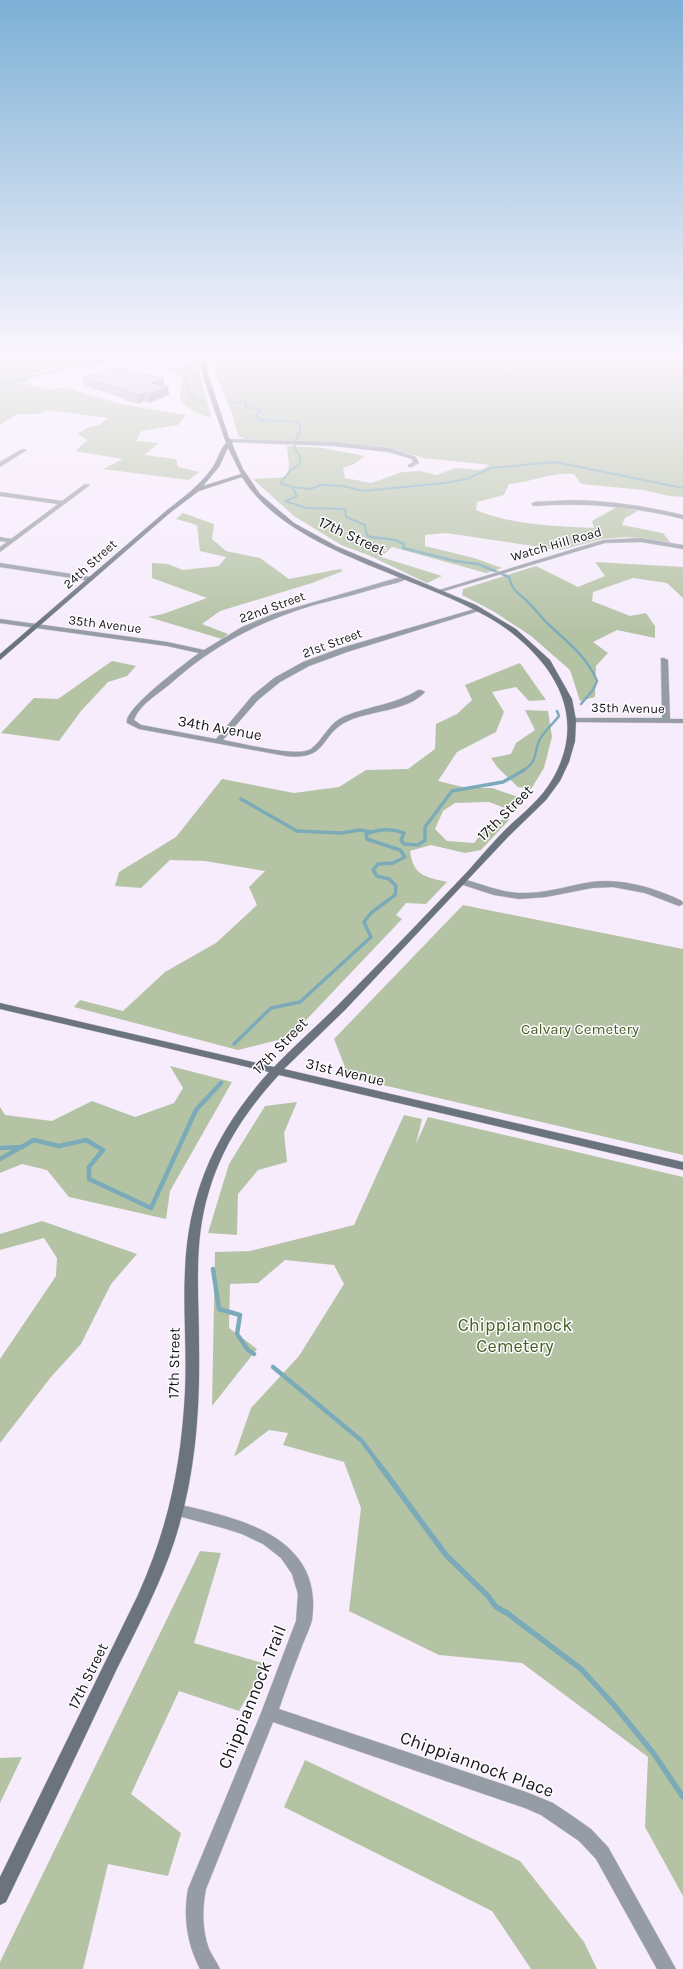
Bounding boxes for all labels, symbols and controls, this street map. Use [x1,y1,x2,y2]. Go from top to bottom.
street label: 17th Street [316,513,388,559]
street label: Watch Hill Road [509,524,603,564]
street label: 24th Street [60,536,120,592]
street label: 22nd Street [237,588,307,626]
street label: 35th Avenue [68,612,143,636]
street label: 21st Street [300,625,364,661]
street label: 35th Avenue [591,700,665,716]
street label: 34th Avenue [177,712,263,744]
street label: 17th Street [473,781,537,845]
street label: 17th Street [249,1014,312,1078]
park label: Calvary Cemetery [521,1020,639,1038]
street label: 31st Avenue [304,1054,386,1090]
park label: Chippiannock Cemetery [458,1314,572,1357]
street label: 17th Street [164,1327,184,1399]
street label: Chippiannock Trail [213,1622,291,1772]
street label: 17th Street [64,1640,112,1712]
street label: Chippiannock Place [397,1726,557,1802]

